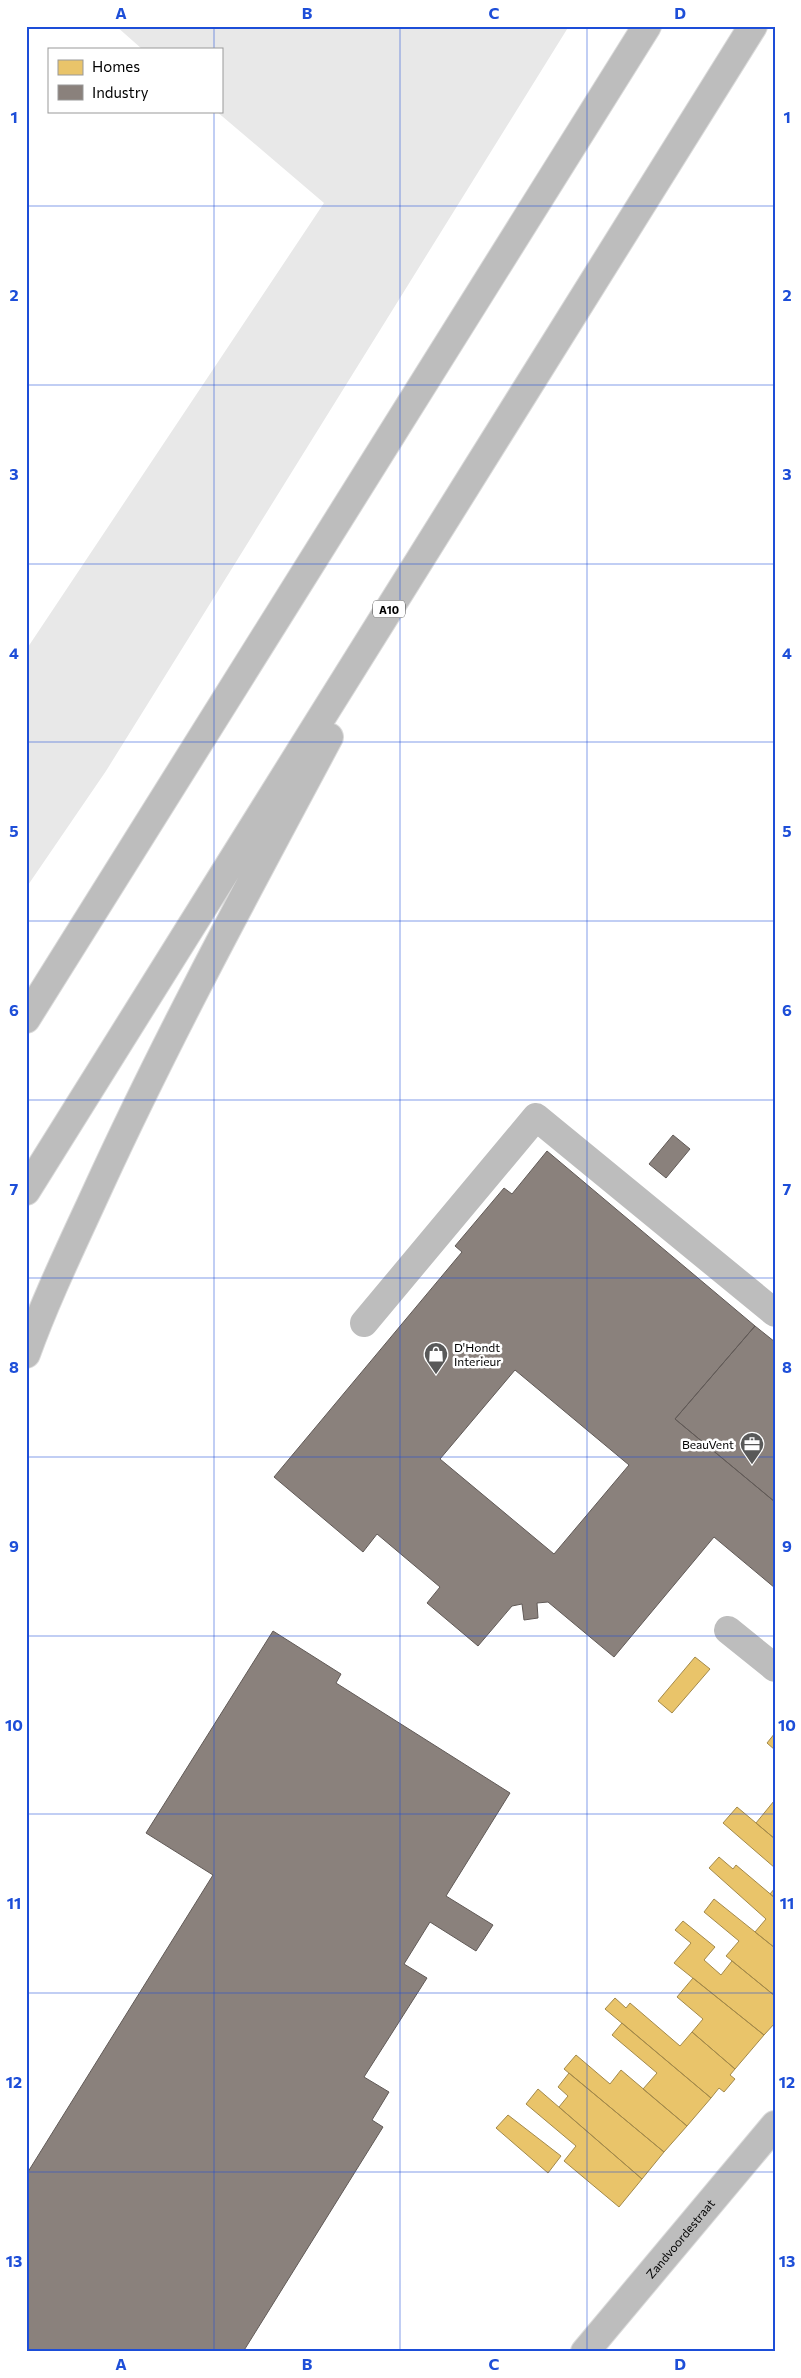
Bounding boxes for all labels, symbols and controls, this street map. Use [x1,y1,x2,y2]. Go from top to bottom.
text: A [115,3,127,22]
text: B [302,3,313,22]
text: C [489,3,500,22]
text: D [674,3,686,22]
legend [48,48,222,112]
text: Homes [92,57,140,75]
text: Industry [92,83,149,101]
text: 1 [10,107,18,126]
text: 1 [783,107,791,126]
text: 2 [9,285,19,304]
text: 2 [782,285,792,304]
text: 3 [9,464,19,483]
text: 3 [782,464,792,483]
road number: A10 [373,600,405,618]
text: 4 [9,643,19,662]
text: 4 [782,643,792,662]
text: 5 [9,821,19,840]
text: 5 [782,821,792,840]
text: 6 [9,1000,19,1019]
text: 6 [782,1000,792,1019]
text: 7 [10,1179,19,1198]
text: 7 [783,1179,792,1198]
place label: D'Hondt Interieur [454,1340,501,1368]
shop icon: D'Hondt Interieur [423,1341,449,1375]
text: 8 [9,1357,19,1376]
text: 8 [782,1357,792,1376]
office icon: BeauVent [739,1431,765,1465]
place label: BeauVent [682,1437,734,1451]
text: 9 [9,1536,19,1555]
text: 9 [782,1536,792,1555]
text: 10 [5,1715,23,1734]
text: 10 [778,1715,796,1734]
text: 11 [7,1893,21,1912]
text: 11 [780,1893,794,1912]
text: 12 [6,2072,22,2091]
text: 12 [779,2072,795,2091]
street label: Zandvoordestraat [643,2196,717,2281]
text: 13 [6,2251,22,2270]
text: 13 [779,2251,795,2270]
text: A [115,2354,127,2373]
text: B [302,2354,313,2373]
text: C [489,2354,500,2373]
text: D [674,2354,686,2373]

